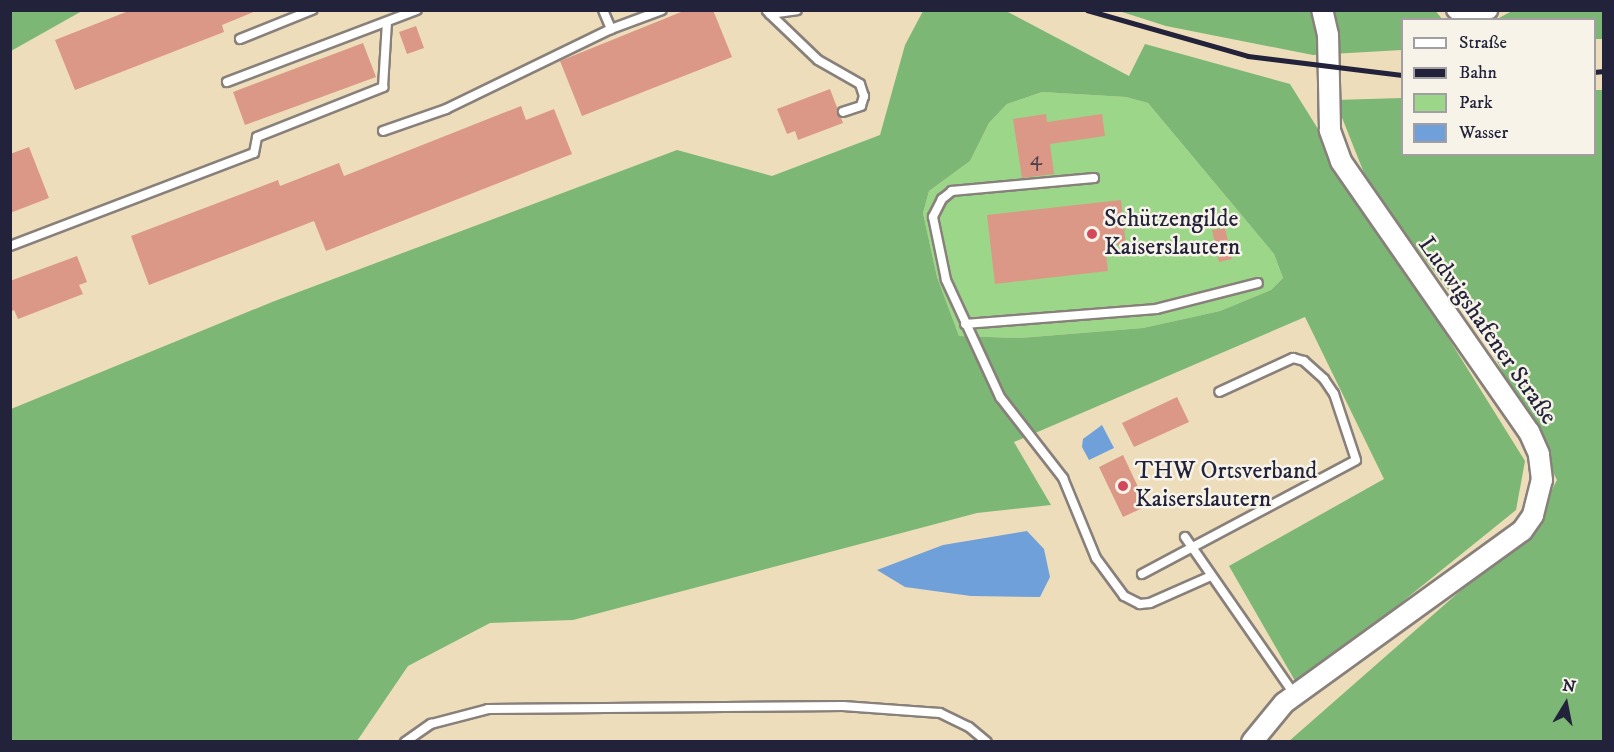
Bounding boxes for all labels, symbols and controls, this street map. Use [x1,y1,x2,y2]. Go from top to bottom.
legend [1401,18,1596,156]
text: Straße [1459,32,1507,54]
text: Bahn [1459,62,1497,84]
text: Park [1459,92,1493,114]
text: Wasser [1459,122,1508,144]
house number: 4 [1030,146,1042,172]
place label: Schützengilde Kaiserslautern [1104,206,1240,262]
marker: Schützengilde Kaiserslautern [1085,227,1099,241]
street label: Ludwigshafener Straße [1411,232,1563,430]
place label: THW Ortsverband Kaiserslautern [1135,458,1317,514]
marker: THW Ortsverband Kaiserslautern [1116,479,1130,493]
north arrow [1536,674,1596,734]
text: N [1561,675,1577,697]

